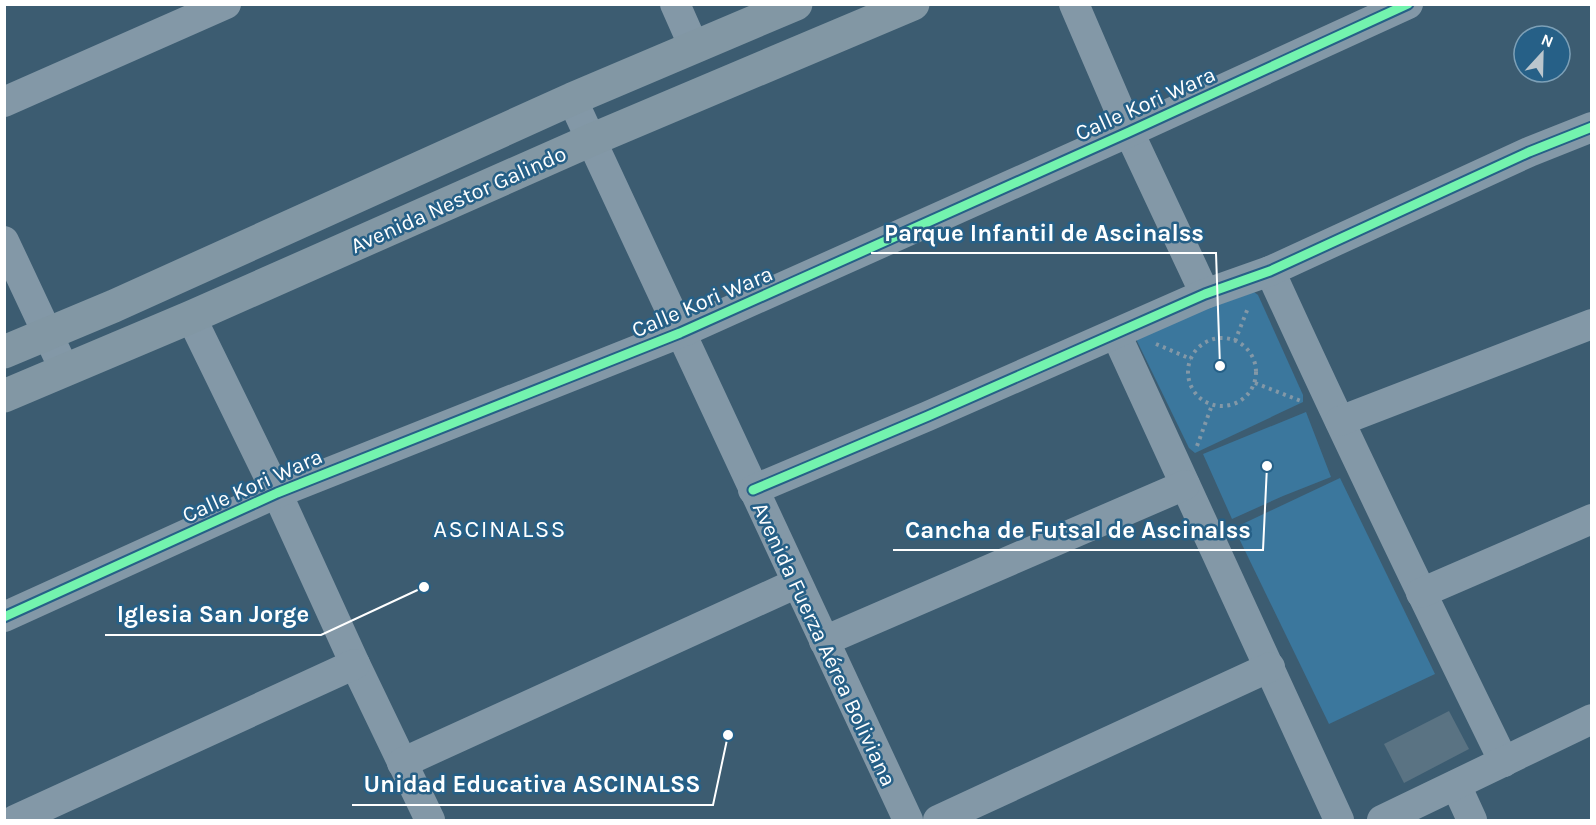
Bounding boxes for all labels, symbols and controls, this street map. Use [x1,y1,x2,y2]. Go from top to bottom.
north arrow [1512,24,1572,84]
text: N [1539,30,1556,52]
street label: Calle Kori Wara [1071,61,1220,146]
street label: Avenida Nestor Galindo [346,141,570,259]
callout: Parque Infantil de Ascinalss [871,211,1216,253]
text: Parque Infantil de Ascinalss [884,219,1204,247]
street label: Calle Kori Wara [628,261,777,343]
street label: Calle Kori Wara [178,443,327,528]
street label: Avenida Fuerza Aérea Boliviana [747,498,901,790]
callout: Cancha de Futsal de Ascinalss [893,508,1263,550]
district label: ASCINALSS [433,515,567,543]
text: Cancha de Futsal de Ascinalss [905,516,1251,544]
callout: Iglesia San Jorge [105,593,321,635]
text: Iglesia San Jorge [117,600,309,628]
callout: Unidad Educativa ASCINALSS [352,763,713,805]
text: Unidad Educativa ASCINALSS [364,770,701,798]

